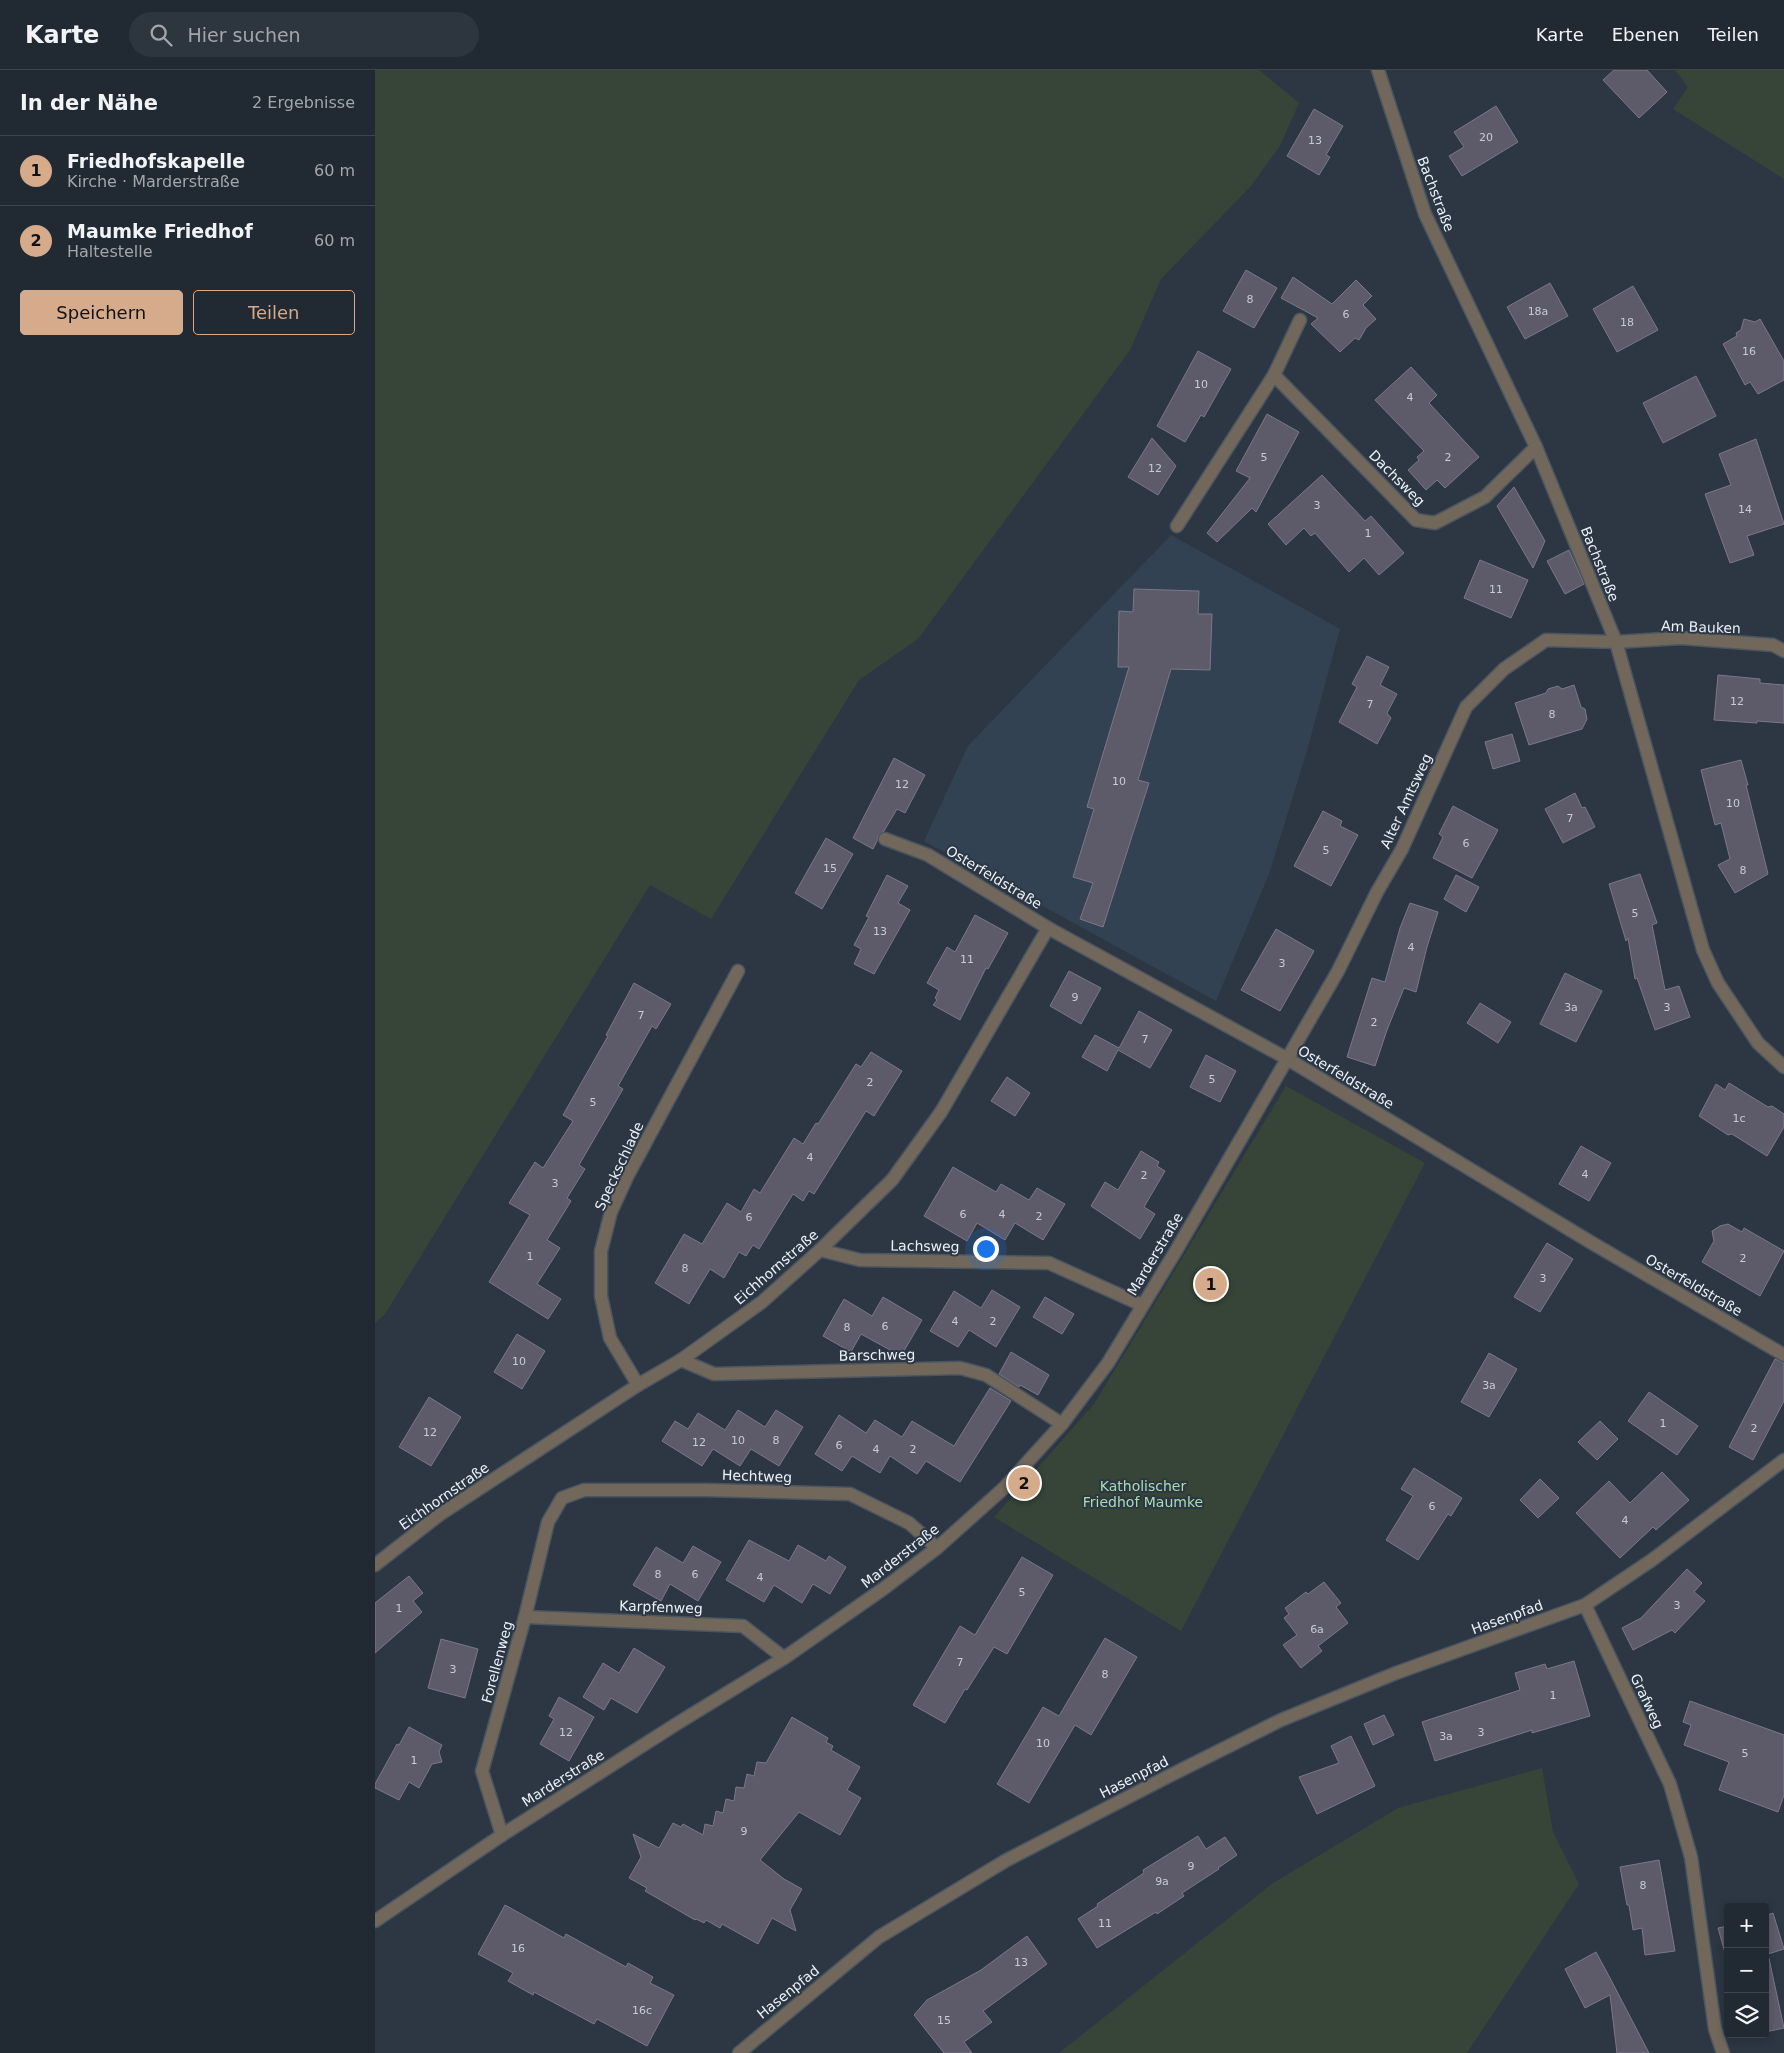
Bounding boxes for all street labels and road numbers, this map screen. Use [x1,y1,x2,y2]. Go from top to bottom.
street label: Bachstraße [1414,154,1458,234]
street label: Dachsweg [1366,447,1428,509]
street label: Bachstraße [1578,524,1622,604]
street label: Am Bauken [1661,618,1741,636]
street label: Alter Amtsweg [1377,751,1435,851]
street label: Osterfeldstraße [943,842,1045,912]
street label: Osterfeldstraße [1295,1042,1397,1112]
street label: Speckschlade [591,1119,647,1213]
street label: Marderstraße [1124,1210,1186,1298]
street label: Eichhornstraße [731,1226,821,1308]
street label: Lachsweg [890,1237,960,1255]
street label: Osterfeldstraße [1643,1251,1745,1319]
street label: Barschweg [838,1346,916,1364]
street label: Eichhornstraße [396,1459,492,1533]
street label: Hechtweg [722,1467,792,1485]
street label: Marderstraße [858,1521,942,1591]
street label: Hasenpfad [1469,1597,1545,1637]
street label: Karpfenweg [619,1598,703,1616]
street label: Forellenweg [478,1619,516,1705]
street label: Grafweg [1627,1671,1667,1731]
street label: Marderstraße [519,1746,607,1810]
street label: Hasenpfad [1097,1753,1171,1801]
street label: Hasenpfad [754,1962,822,2022]

